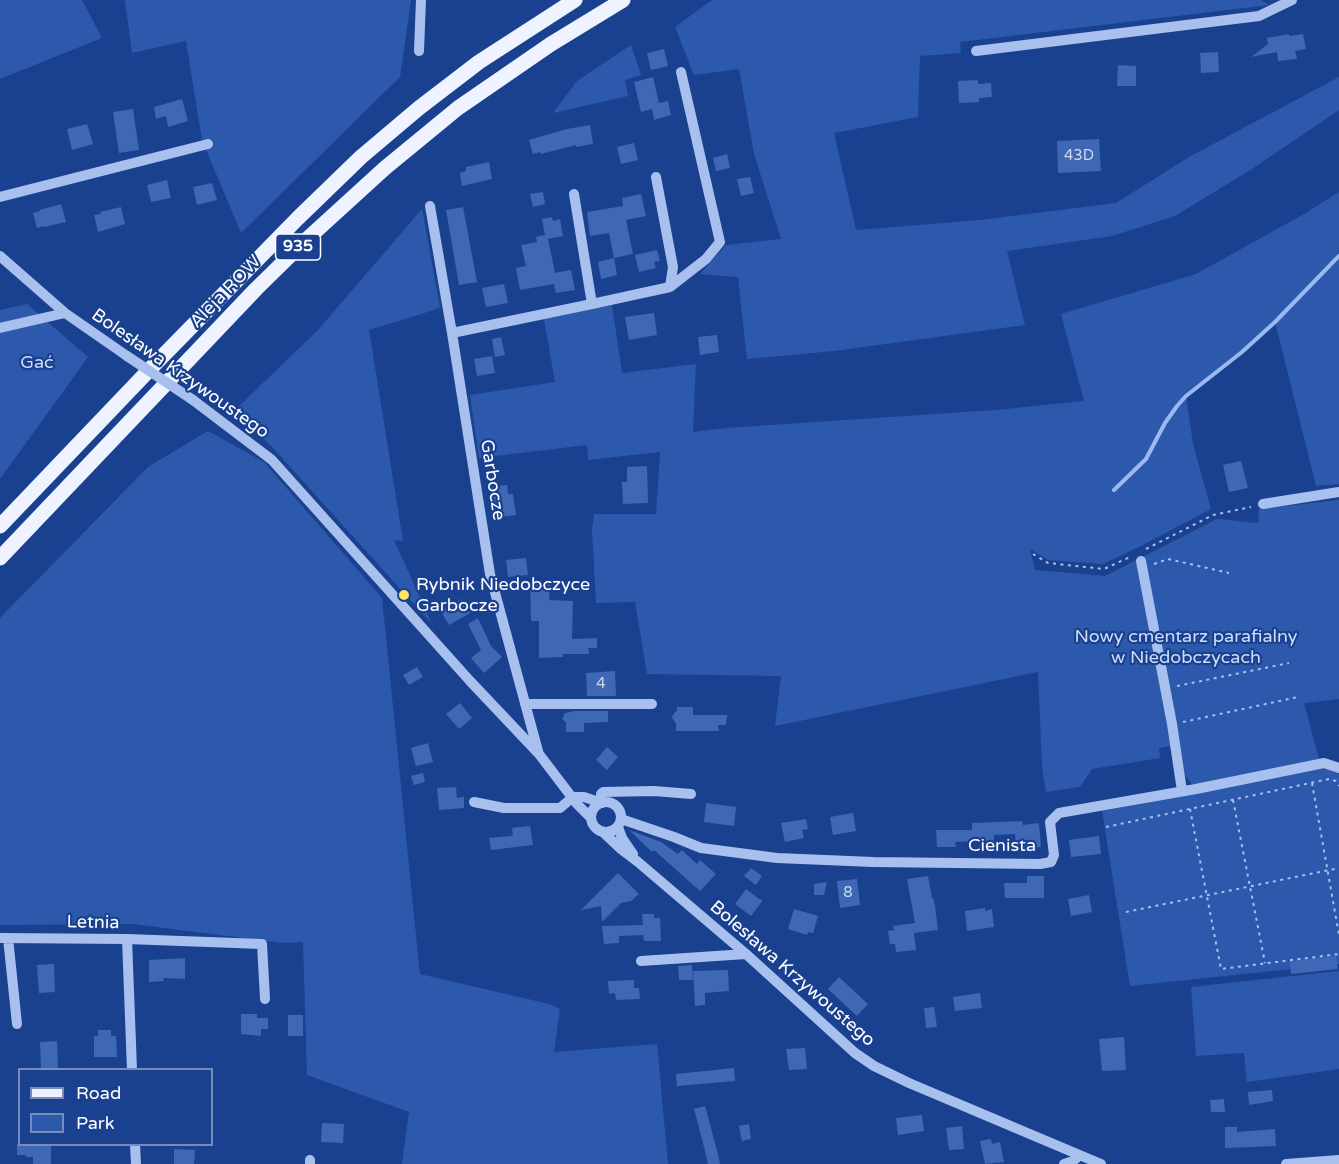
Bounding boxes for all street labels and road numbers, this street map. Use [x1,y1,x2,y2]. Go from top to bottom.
road number: 935 [276,234,320,260]
street label: Aleja ROW [186,251,266,333]
street label: Bolesława Krzywoustego [87,304,273,444]
street label: Garbocze [475,438,509,522]
street label: Cienista [968,835,1036,857]
street label: Bolesława Krzywoustego [705,896,879,1052]
street label: Letnia [66,912,120,934]

